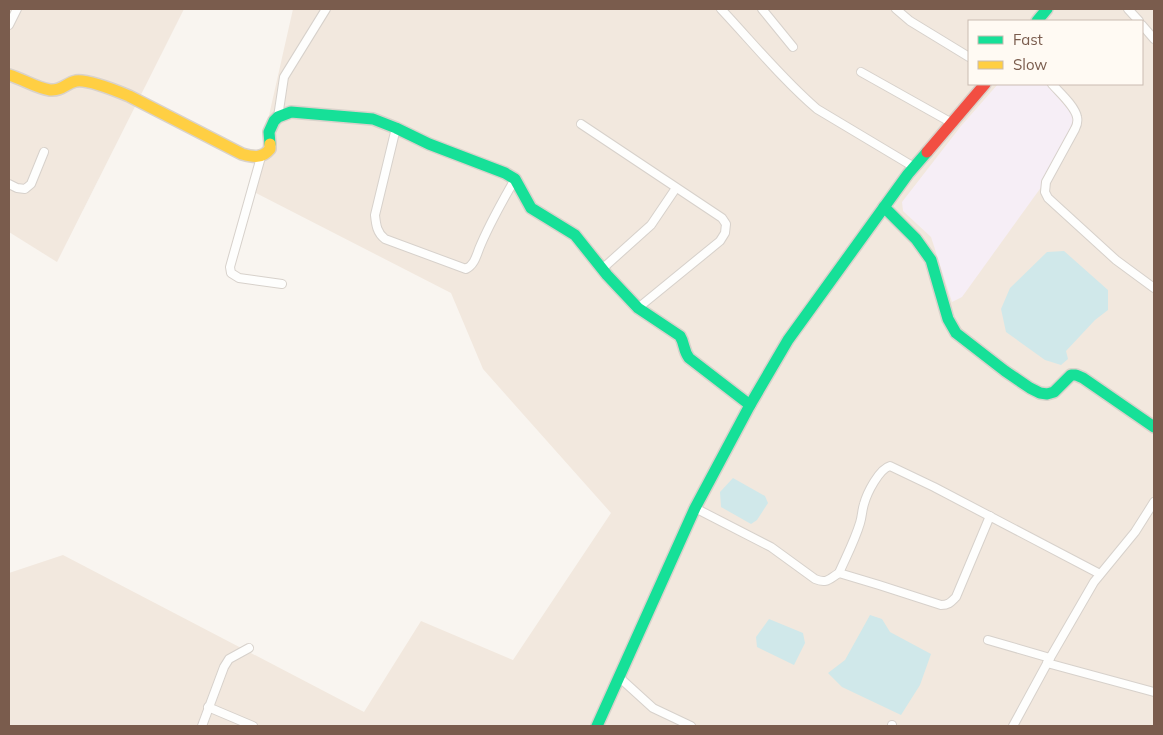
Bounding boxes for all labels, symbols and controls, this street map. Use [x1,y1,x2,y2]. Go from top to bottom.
legend [968,20,1143,85]
text: Fast [1013,30,1043,49]
text: Slow [1013,55,1047,74]

